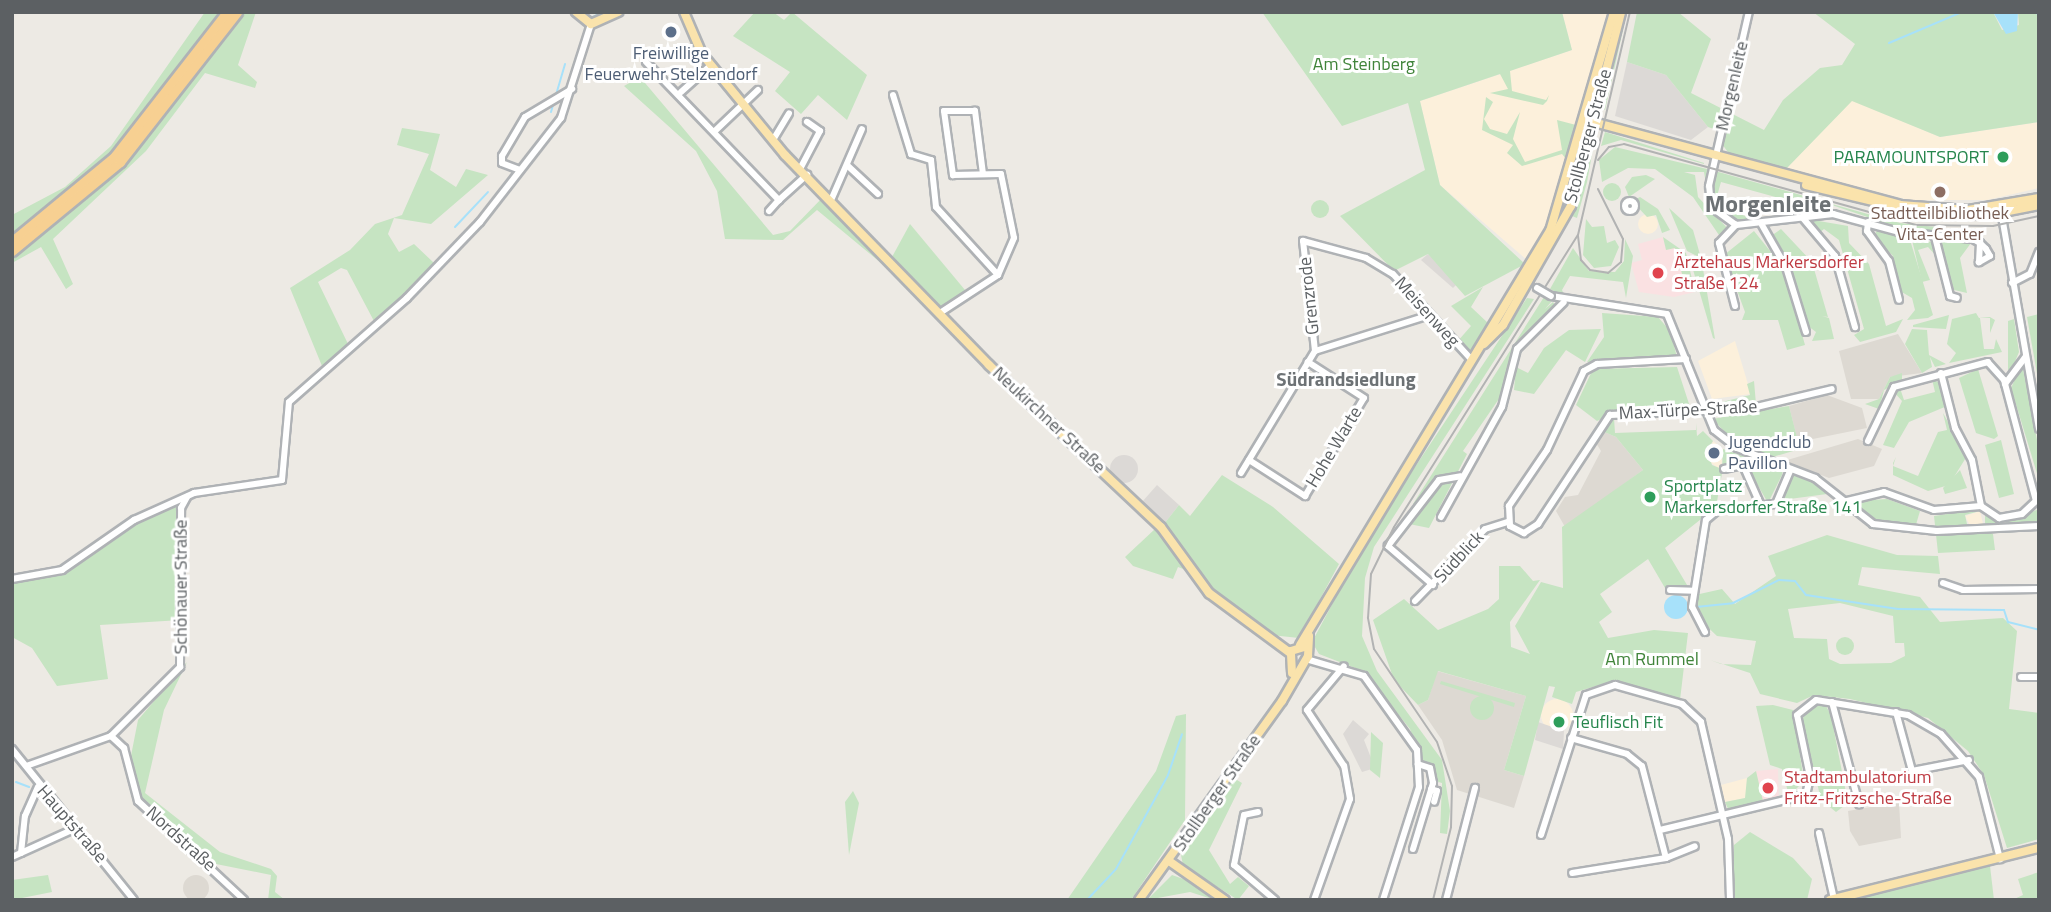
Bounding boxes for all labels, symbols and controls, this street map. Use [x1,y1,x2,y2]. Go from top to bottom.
marker: Freiwillige Feuerwehr Stelzendorf [663,24,679,40]
street label: Morgenleite [1711,39,1753,133]
place label: Freiwillige Feuerwehr Stelzendorf [585,43,757,86]
park label: Am Steinberg [1313,53,1415,75]
street label: Stollberger Straße [1560,67,1616,205]
place label: PARAMOUNTSPORT [1834,146,1989,168]
marker: PARAMOUNTSPORT [1995,149,2011,165]
marker: Stadtteilbibliothek Vita-Center [1932,184,1948,200]
district label: Morgenleite [1705,190,1831,218]
place label: Stadtteilbibliothek Vita-Center [1871,203,2009,246]
place label: Ärztehaus Markersdorfer Straße 124 [1674,252,1864,294]
street label: Grenzrode [1294,256,1324,336]
marker: Ärztehaus Markersdorfer Straße 124 [1648,263,1668,283]
street label: Meisenweg [1390,272,1464,352]
street label: Neukirchner Straße [988,362,1110,478]
district label: Südrandsiedlung [1276,368,1416,390]
street label: Max-Türpe-Straße [1618,396,1758,424]
street label: Hohe Warte [1301,403,1367,491]
place label: Jugendclub Pavillon [1728,432,1811,474]
marker: Jugendclub Pavillon [1706,445,1722,461]
place label: Sportplatz Markersdorfer Straße 141 [1664,476,1862,518]
marker: Sportplatz Markersdorfer Straße 141 [1642,489,1658,505]
street label: Schönauer Straße [170,520,192,654]
street label: Südblick [1430,527,1488,587]
park label: Am Rummel [1605,648,1699,670]
place label: Teuflisch Fit [1573,711,1663,733]
marker: Teuflisch Fit [1551,714,1567,730]
street label: Stollberger Straße [1169,730,1265,856]
place label: Stadtambulatorium Fritz-Fritzsche-Straße [1784,767,1952,810]
marker: Stadtambulatorium Fritz-Fritzsche-Straße [1758,778,1778,798]
street label: Hauptstraße [32,781,112,867]
street label: Nordstraße [142,802,220,876]

